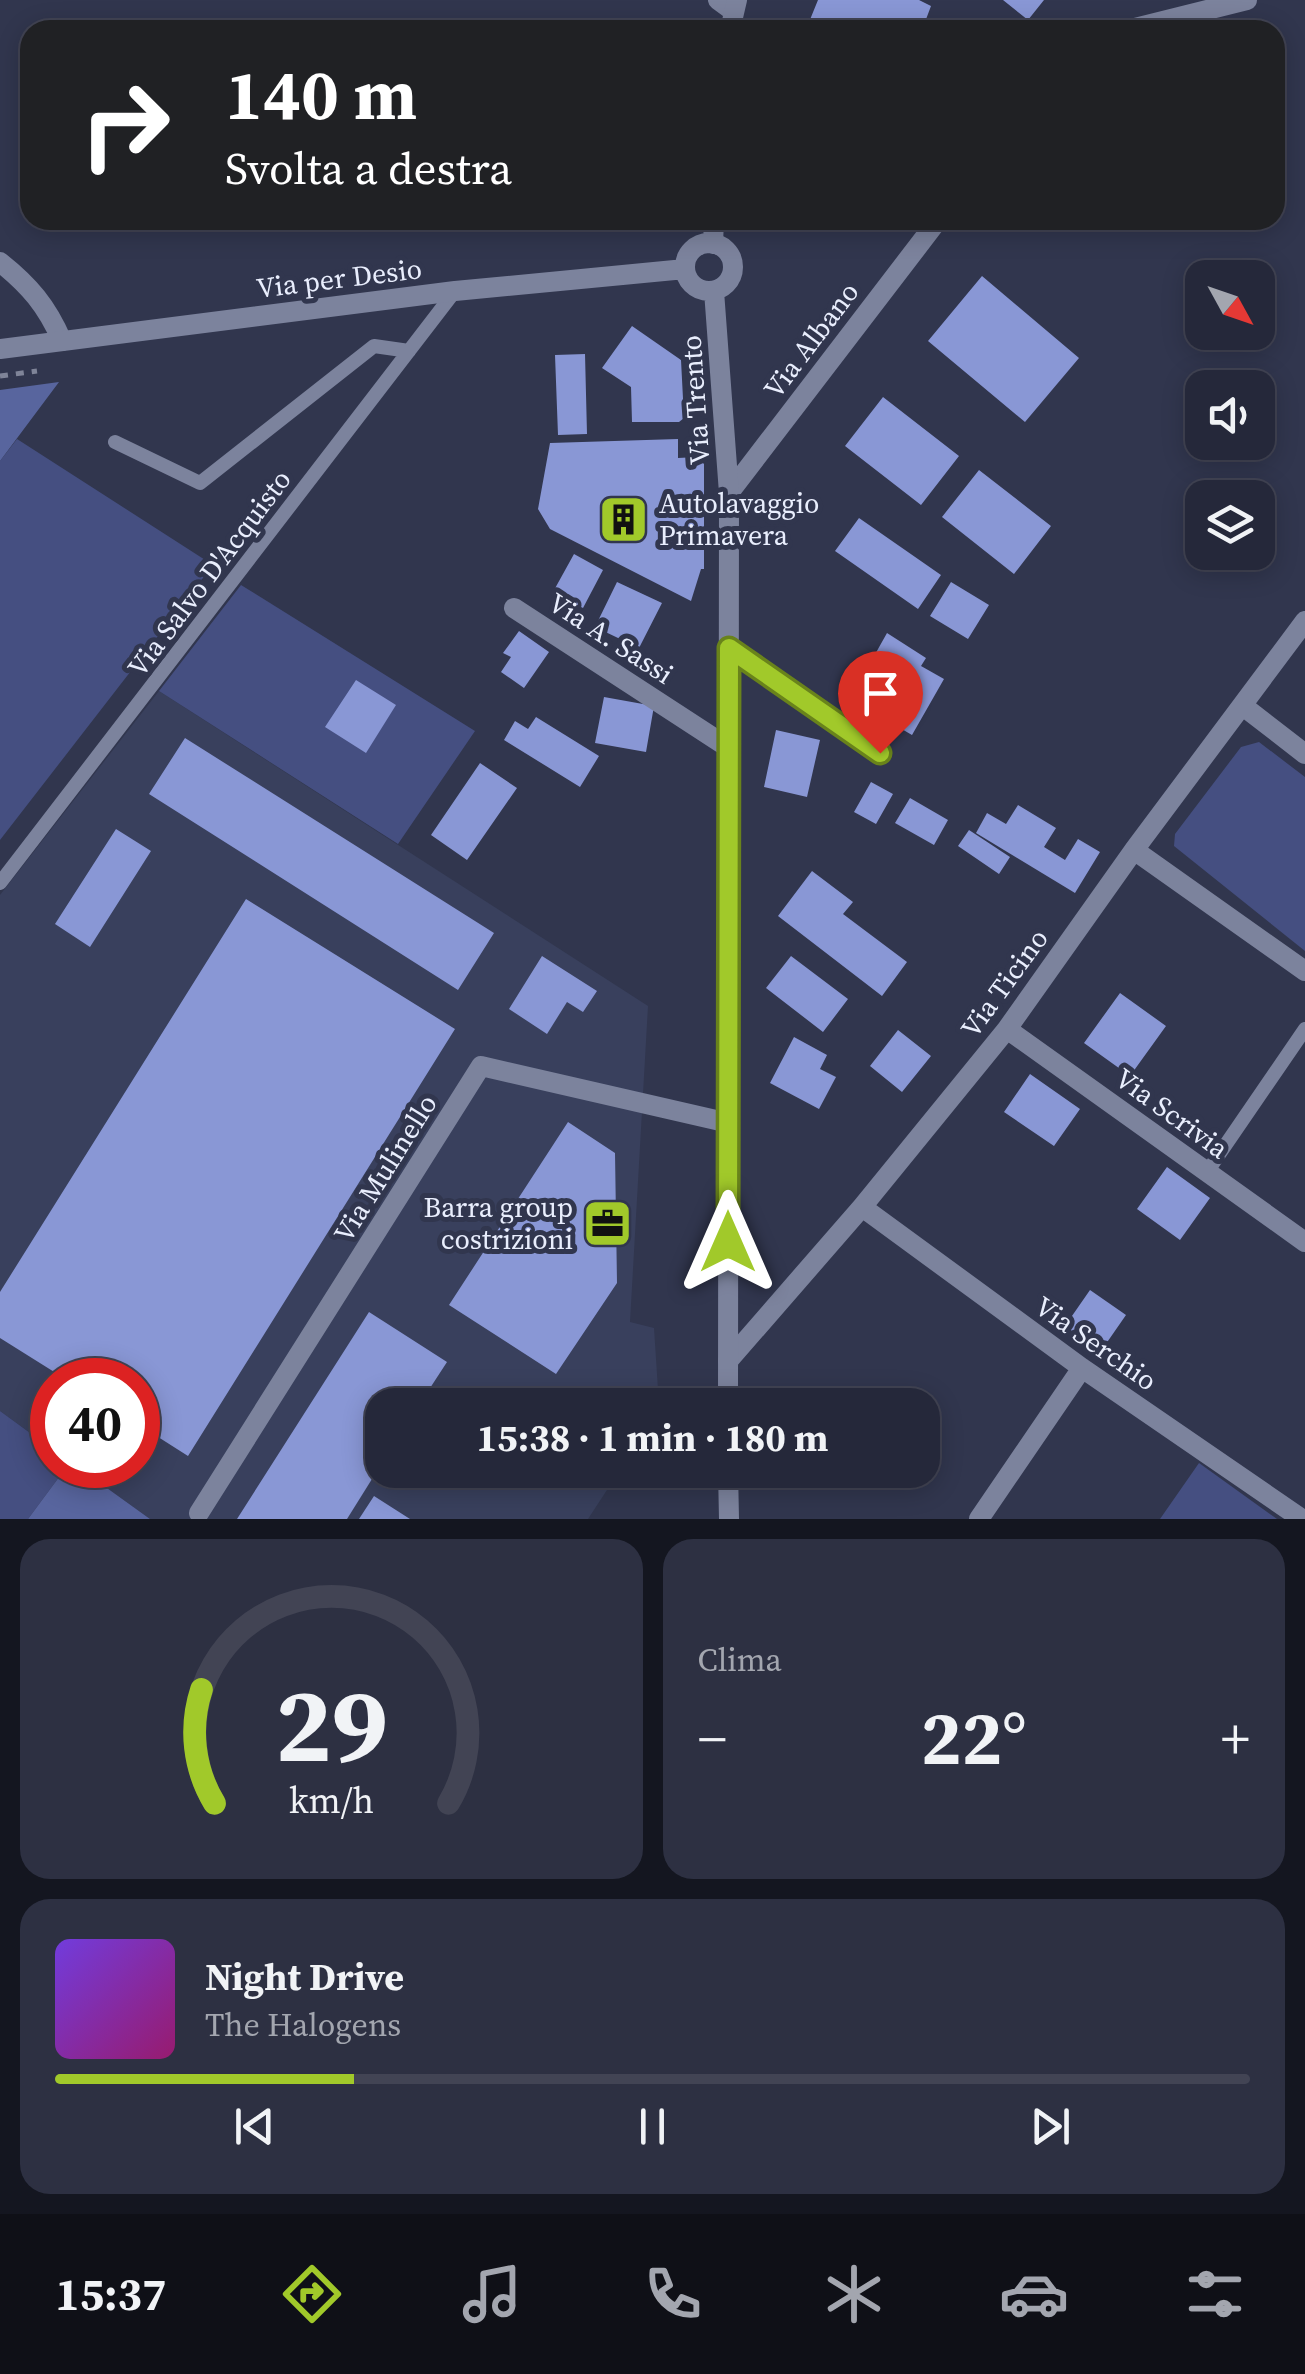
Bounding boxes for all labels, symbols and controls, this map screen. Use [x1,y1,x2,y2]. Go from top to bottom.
text: 140 m [225,46,417,142]
icon: right [60,60,190,190]
text: Svolta a destra [225,137,512,199]
street label: Via per Desio [254,249,424,307]
north arrow [1185,260,1275,350]
map controls [1185,260,1275,570]
street label: Via Albano [755,274,867,406]
street label: Via Trento [672,334,718,466]
button: sound [1185,370,1275,460]
street label: Via Salvo D'Acquisto [118,462,300,684]
button: layers [1185,480,1275,570]
place label: Autolavaggio Primavera [659,484,819,554]
building icon: Autolavaggio Primavera [598,493,650,545]
street label: Via A. Sassi [541,583,681,693]
pin [838,651,923,754]
icon: arrive [853,666,908,721]
street label: Via Ticino [952,921,1056,1045]
street label: Via Scrivia [1108,1059,1237,1167]
street label: Via Mulinello [324,1087,446,1249]
place label: Barra group costrizioni [424,1188,573,1258]
position arrow [676,1190,780,1294]
office icon: Barra group costrizioni [582,1197,634,1249]
street label: Via Serchio [1027,1287,1165,1399]
speed limit sign: 40 [30,1358,160,1488]
text: 15:38 · 1 min · 180 m [476,1412,829,1464]
text: Clima [698,1638,782,1682]
text: 29 [275,1653,388,1796]
text: 22° [921,1686,1027,1789]
text: − [698,1701,727,1776]
text: + [1221,1701,1250,1776]
text: km/h [289,1776,374,1825]
text: Night Drive [205,1951,404,2003]
text: The Halogens [205,2003,401,2047]
icon: previous [227,2099,282,2154]
icon: pause [625,2099,680,2154]
icon: next [1023,2099,1078,2154]
icon: directions [277,2259,347,2329]
icon: music [457,2259,527,2329]
icon: phone [638,2259,708,2329]
icon: climate [819,2259,889,2329]
icon: car [999,2259,1069,2329]
icon: filters [1180,2259,1250,2329]
text: 15:37 [55,2263,166,2325]

